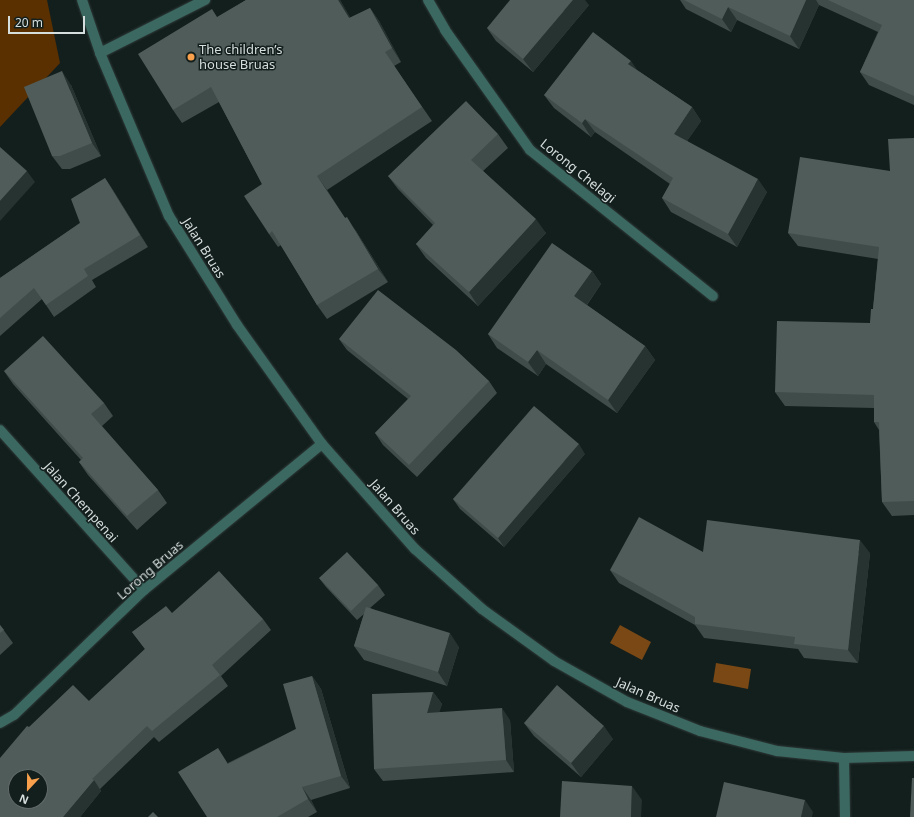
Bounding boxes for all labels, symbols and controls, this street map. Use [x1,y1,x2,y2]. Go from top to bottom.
scale bar [10,8,87,34]
text: 20 m [15,14,43,31]
place label: The children’s house Bruas [199,42,282,73]
marker: The children’s house Bruas [186,52,196,62]
street label: Lorong Chelagi [537,136,619,206]
street label: Jalan Bruas [179,215,229,281]
street label: Jalan Chempenai [41,459,121,545]
street label: Jalan Bruas [367,476,423,538]
street label: Lorong Bruas [114,537,186,603]
street label: Jalan Bruas [614,674,682,716]
north arrow [8,769,48,809]
text: N [17,791,31,808]

